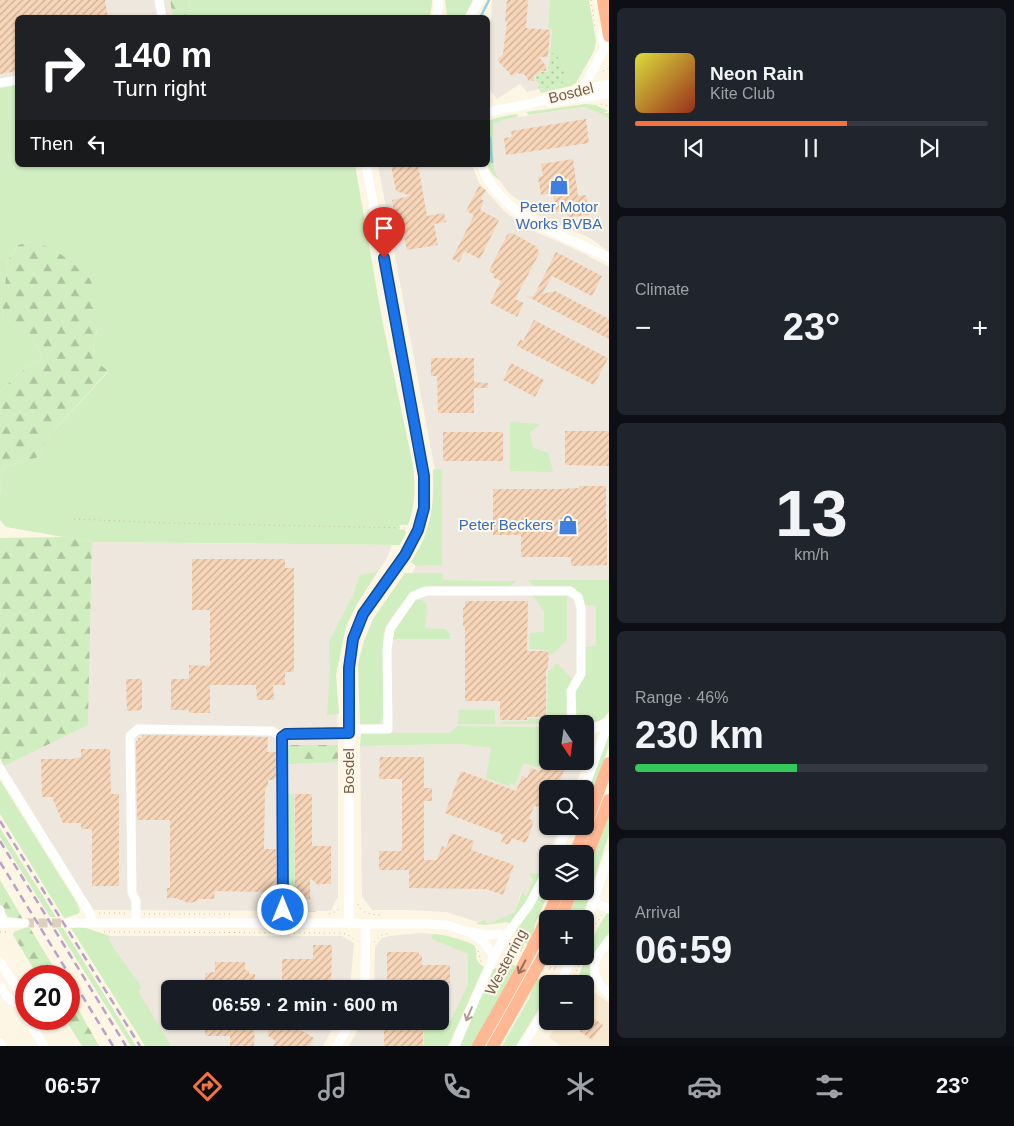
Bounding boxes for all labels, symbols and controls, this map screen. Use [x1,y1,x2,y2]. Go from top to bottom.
icon: right [30,35,95,100]
text: 140 m [113,35,212,74]
text: Neon Rain [710,63,804,84]
text: Turn right [113,76,206,101]
street label: Bosdel [547,79,595,106]
text: Kite Club [710,85,775,102]
icon: left [83,130,111,158]
text: Then [30,133,73,154]
icon: previous [680,134,708,162]
icon: pause [797,134,825,162]
icon: next [915,134,943,162]
shop icon: Peter Motor Works BVBA [548,174,570,196]
place label: Peter Motor Works BVBA [516,198,602,232]
pin [363,207,405,258]
icon: arrive [370,214,398,242]
text: Climate [635,281,689,298]
text: 23° [783,306,840,348]
text: − [635,312,651,343]
text: + [972,312,988,343]
text: 13 [775,477,848,550]
shop icon: Peter Beckers [557,514,579,536]
place label: Peter Beckers [459,516,553,533]
text: km/h [794,546,829,563]
text: Range · 46% [635,689,728,706]
text: 230 km [635,714,764,756]
north arrow [539,715,594,770]
map controls [539,715,594,1030]
street label: Bosdel [340,748,357,794]
button: search [539,780,594,835]
button: layers [539,845,594,900]
position arrow [256,883,308,935]
text: Arrival [635,904,680,921]
button: + [539,910,594,965]
street label: Westerring [481,926,530,998]
text: 06:59 [635,929,732,971]
one-way arrow [517,959,527,974]
speed limit sign: 20 [15,965,80,1030]
button: − [539,975,594,1030]
text: 06:59 · 2 min · 600 m [212,994,398,1015]
one-way arrow [463,1006,473,1021]
icon: directions [190,1069,225,1104]
icon: music [315,1069,350,1104]
icon: phone [439,1069,474,1104]
icon: climate [563,1069,598,1104]
icon: car [687,1069,722,1104]
icon: filters [812,1069,847,1104]
text: 06:57 [45,1073,101,1098]
text: 23° [936,1073,969,1098]

